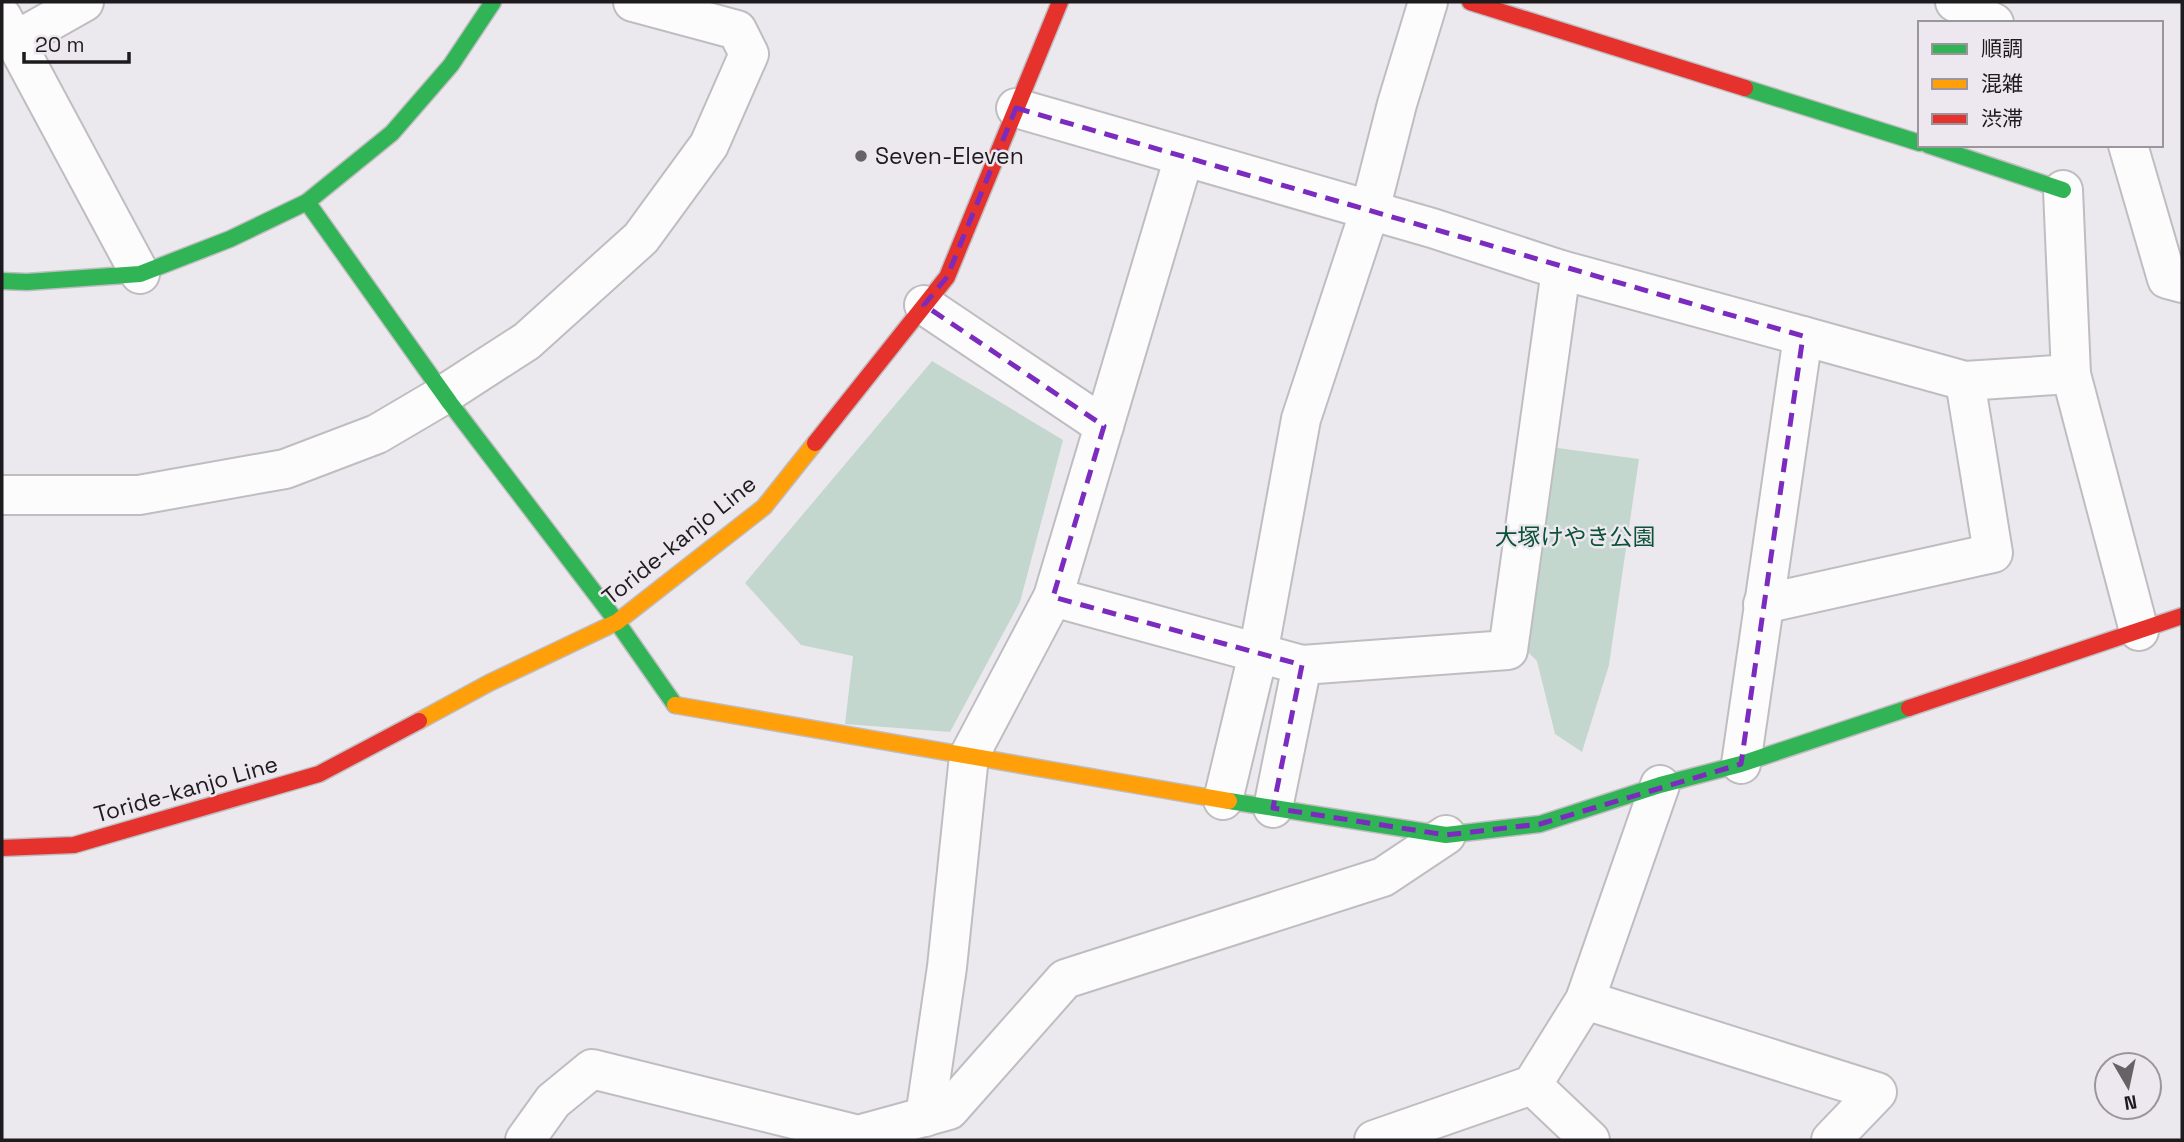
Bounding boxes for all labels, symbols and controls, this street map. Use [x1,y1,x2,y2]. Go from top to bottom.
scale bar [24,21,130,65]
legend [1918,21,2163,147]
text: 20 m [35,31,85,58]
text: 順調 [1981,35,2023,62]
text: 混雑 [1981,70,2023,97]
text: 渋滞 [1981,105,2023,132]
place label: Seven-Eleven [875,141,1024,171]
marker: Seven-Eleven [853,148,869,164]
street label: Toride-kanjo Line [596,469,762,611]
park label: 大塚けやき公園 [1495,522,1656,552]
street label: Toride-kanjo Line [91,748,281,830]
north arrow [2093,1051,2163,1121]
text: N [2122,1089,2139,1116]

